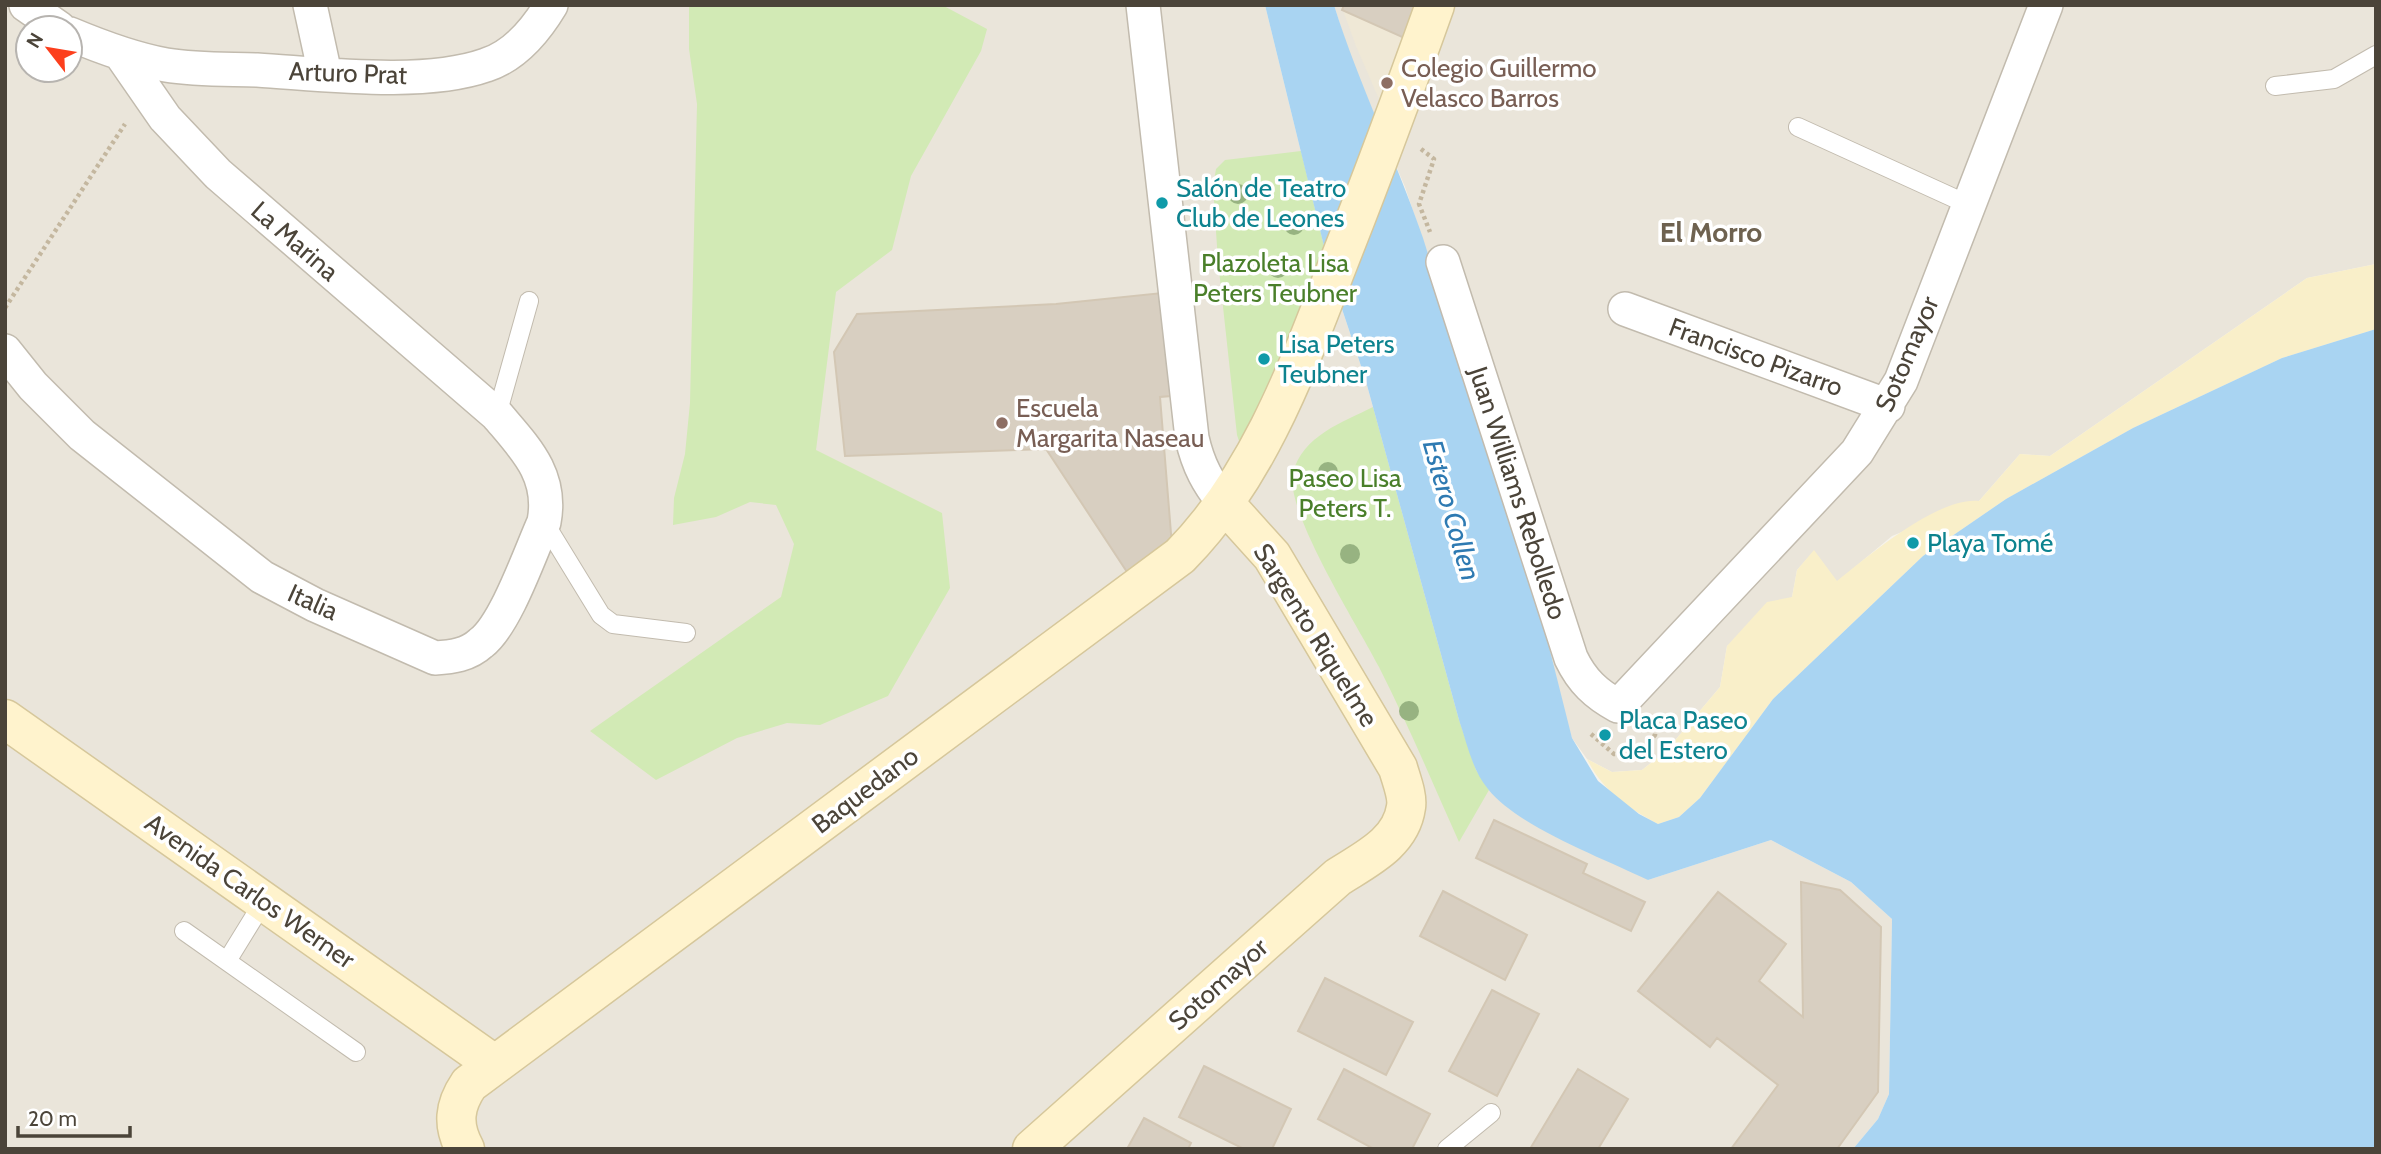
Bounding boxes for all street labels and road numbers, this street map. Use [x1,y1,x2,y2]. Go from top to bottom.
street label: Arturo Prat [288,55,408,91]
street label: La Marina [245,194,346,288]
street label: Sotomayor [1868,291,1946,417]
street label: Francisco Pizarro [1665,311,1847,403]
street label: Juan Williams Rebolledo [1462,362,1574,623]
street label: Sargento Riquelme [1247,538,1385,732]
street label: Italia [283,577,344,627]
street label: Baquedano [805,740,925,840]
street label: Avenida Carlos Werner [139,807,362,976]
street label: Sotomayor [1162,931,1275,1037]

